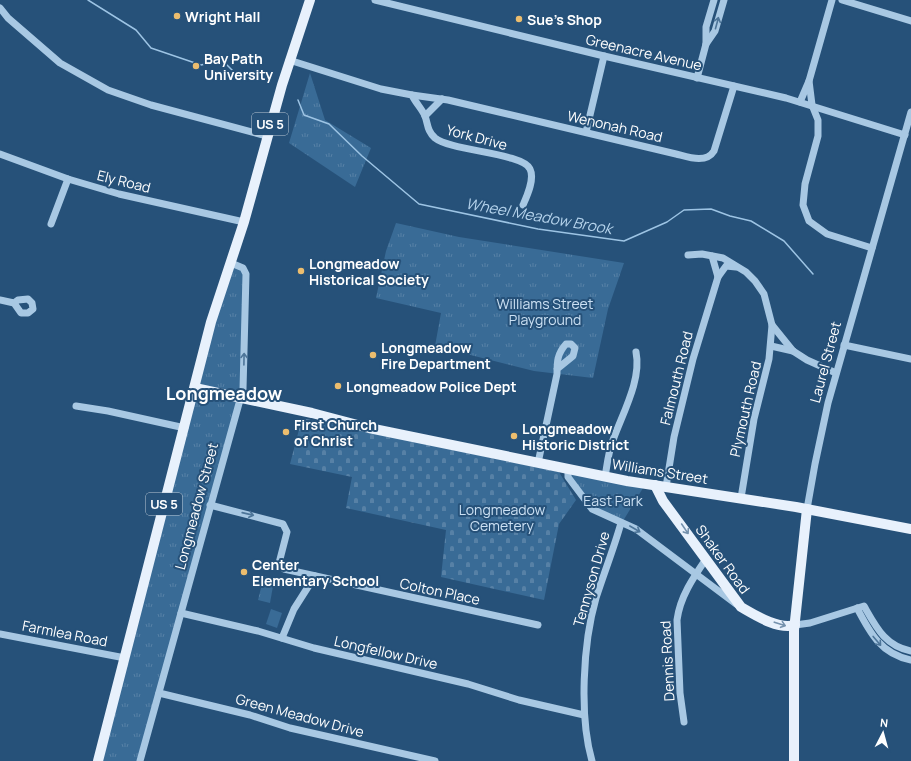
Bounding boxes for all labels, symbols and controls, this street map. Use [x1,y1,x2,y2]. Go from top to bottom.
place label: Wright Hall [185,7,260,26]
place label: Sue's Shop [527,10,602,29]
marker: Wright Hall [172,11,182,21]
marker: Sue's Shop [514,14,524,24]
one-way arrow [714,17,721,30]
street label: Greenacre Avenue [584,29,704,75]
place label: Bay Path University [204,49,273,84]
marker: Bay Path University [191,61,201,71]
street label: Wenonah Road [566,106,664,146]
road number: US 5 [252,113,288,135]
street label: York Drive [444,120,510,154]
street label: Ely Road [95,165,153,197]
water label: Wheel Meadow Brook [464,193,616,240]
place label: Longmeadow Historical Society [309,254,429,289]
marker: Longmeadow Historical Society [296,266,306,276]
park label: Williams Street Playground [497,294,594,329]
street label: Laurel Street [805,319,845,405]
street label: Falmouth Road [655,329,697,427]
place label: Longmeadow Fire Department [381,338,491,373]
marker: Longmeadow Fire Department [368,350,378,360]
one-way arrow [240,353,248,366]
street label: Plymouth Road [725,359,765,459]
place label: Longmeadow Police Dept [346,377,516,396]
district label: Longmeadow [166,381,283,405]
marker: Longmeadow Police Dept [333,381,343,391]
place label: First Church of Christ [294,415,377,450]
place label: Longmeadow Historic District [522,419,629,454]
marker: First Church of Christ [281,427,291,437]
marker: Longmeadow Historic District [509,431,519,441]
street label: Longmeadow Street [170,440,222,572]
street label: Williams Street [611,454,710,488]
park label: East Park [583,491,644,510]
road number: US 5 [146,493,182,515]
park label: Longmeadow Cemetery [459,500,546,535]
one-way arrow [241,511,254,519]
street label: Shaker Road [692,521,754,597]
one-way arrow [681,523,689,535]
one-way arrow [628,525,640,533]
street label: Tennyson Drive [568,529,614,629]
place label: Center Elementary School [252,555,379,590]
marker: Center Elementary School [239,567,249,577]
street label: Colton Place [398,573,482,609]
street label: Farmlea Road [21,615,109,651]
street label: Dennis Road [655,620,679,702]
one-way arrow [773,621,785,629]
street label: Longfellow Drive [332,631,440,673]
one-way arrow [872,636,881,647]
street label: Green Meadow Drive [234,689,366,741]
north arrow [863,713,903,753]
text: N [879,715,889,730]

